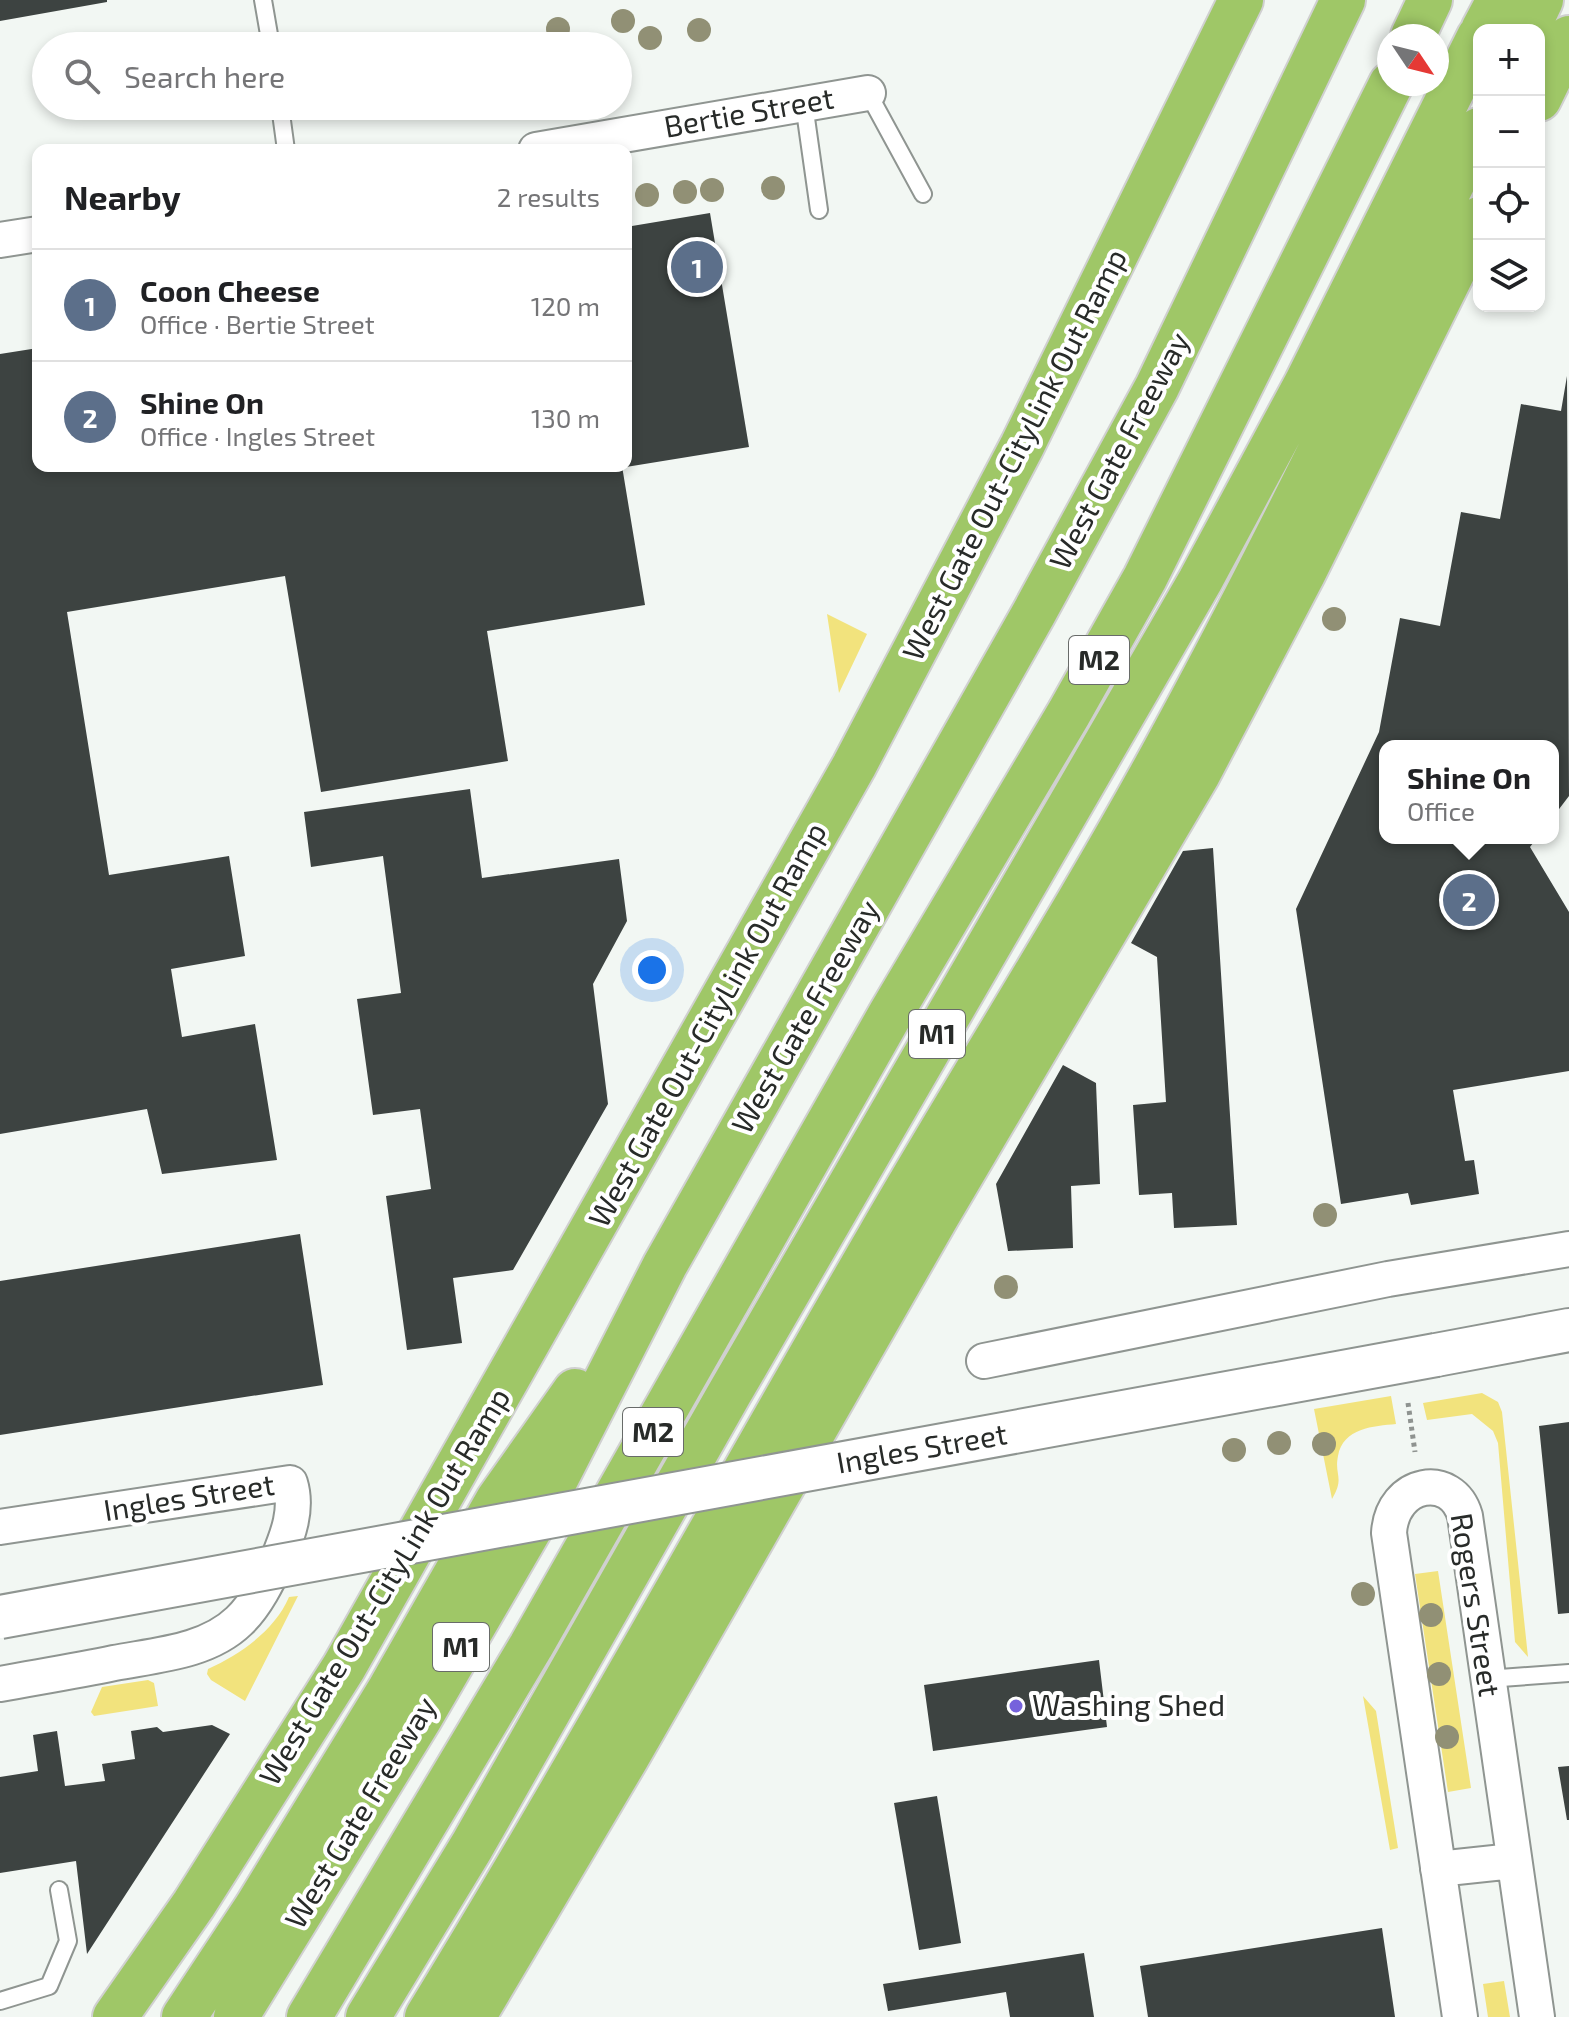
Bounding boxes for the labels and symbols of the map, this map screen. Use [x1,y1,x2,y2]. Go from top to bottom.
north arrow [1377,24,1449,96]
street label: Bertie Street [661,78,836,144]
pin: 1 [671,237,723,297]
street label: West Gate Out-CityLink Out Ramp [894,242,1133,666]
street label: West Gate Freeway [1041,325,1196,575]
road number: M2 [1069,636,1129,684]
street label: West Gate Out-CityLink Out Ramp [580,816,833,1232]
pin: 2 [1443,870,1495,930]
street label: West Gate Freeway [723,893,886,1139]
your location [632,950,672,990]
road number: M1 [909,1010,965,1058]
street label: West Gate Out-CityLink Out Ramp [250,1381,516,1791]
road number: M2 [623,1408,683,1456]
street label: Ingles Street [834,1414,1010,1480]
street label: Ingles Street [101,1465,277,1527]
street label: Rogers Street [1445,1510,1509,1699]
road number: M1 [433,1623,489,1671]
place label: Washing Shed [1032,1686,1225,1722]
street label: West Gate Freeway [276,1690,443,1934]
marker: Washing Shed [1007,1697,1025,1715]

